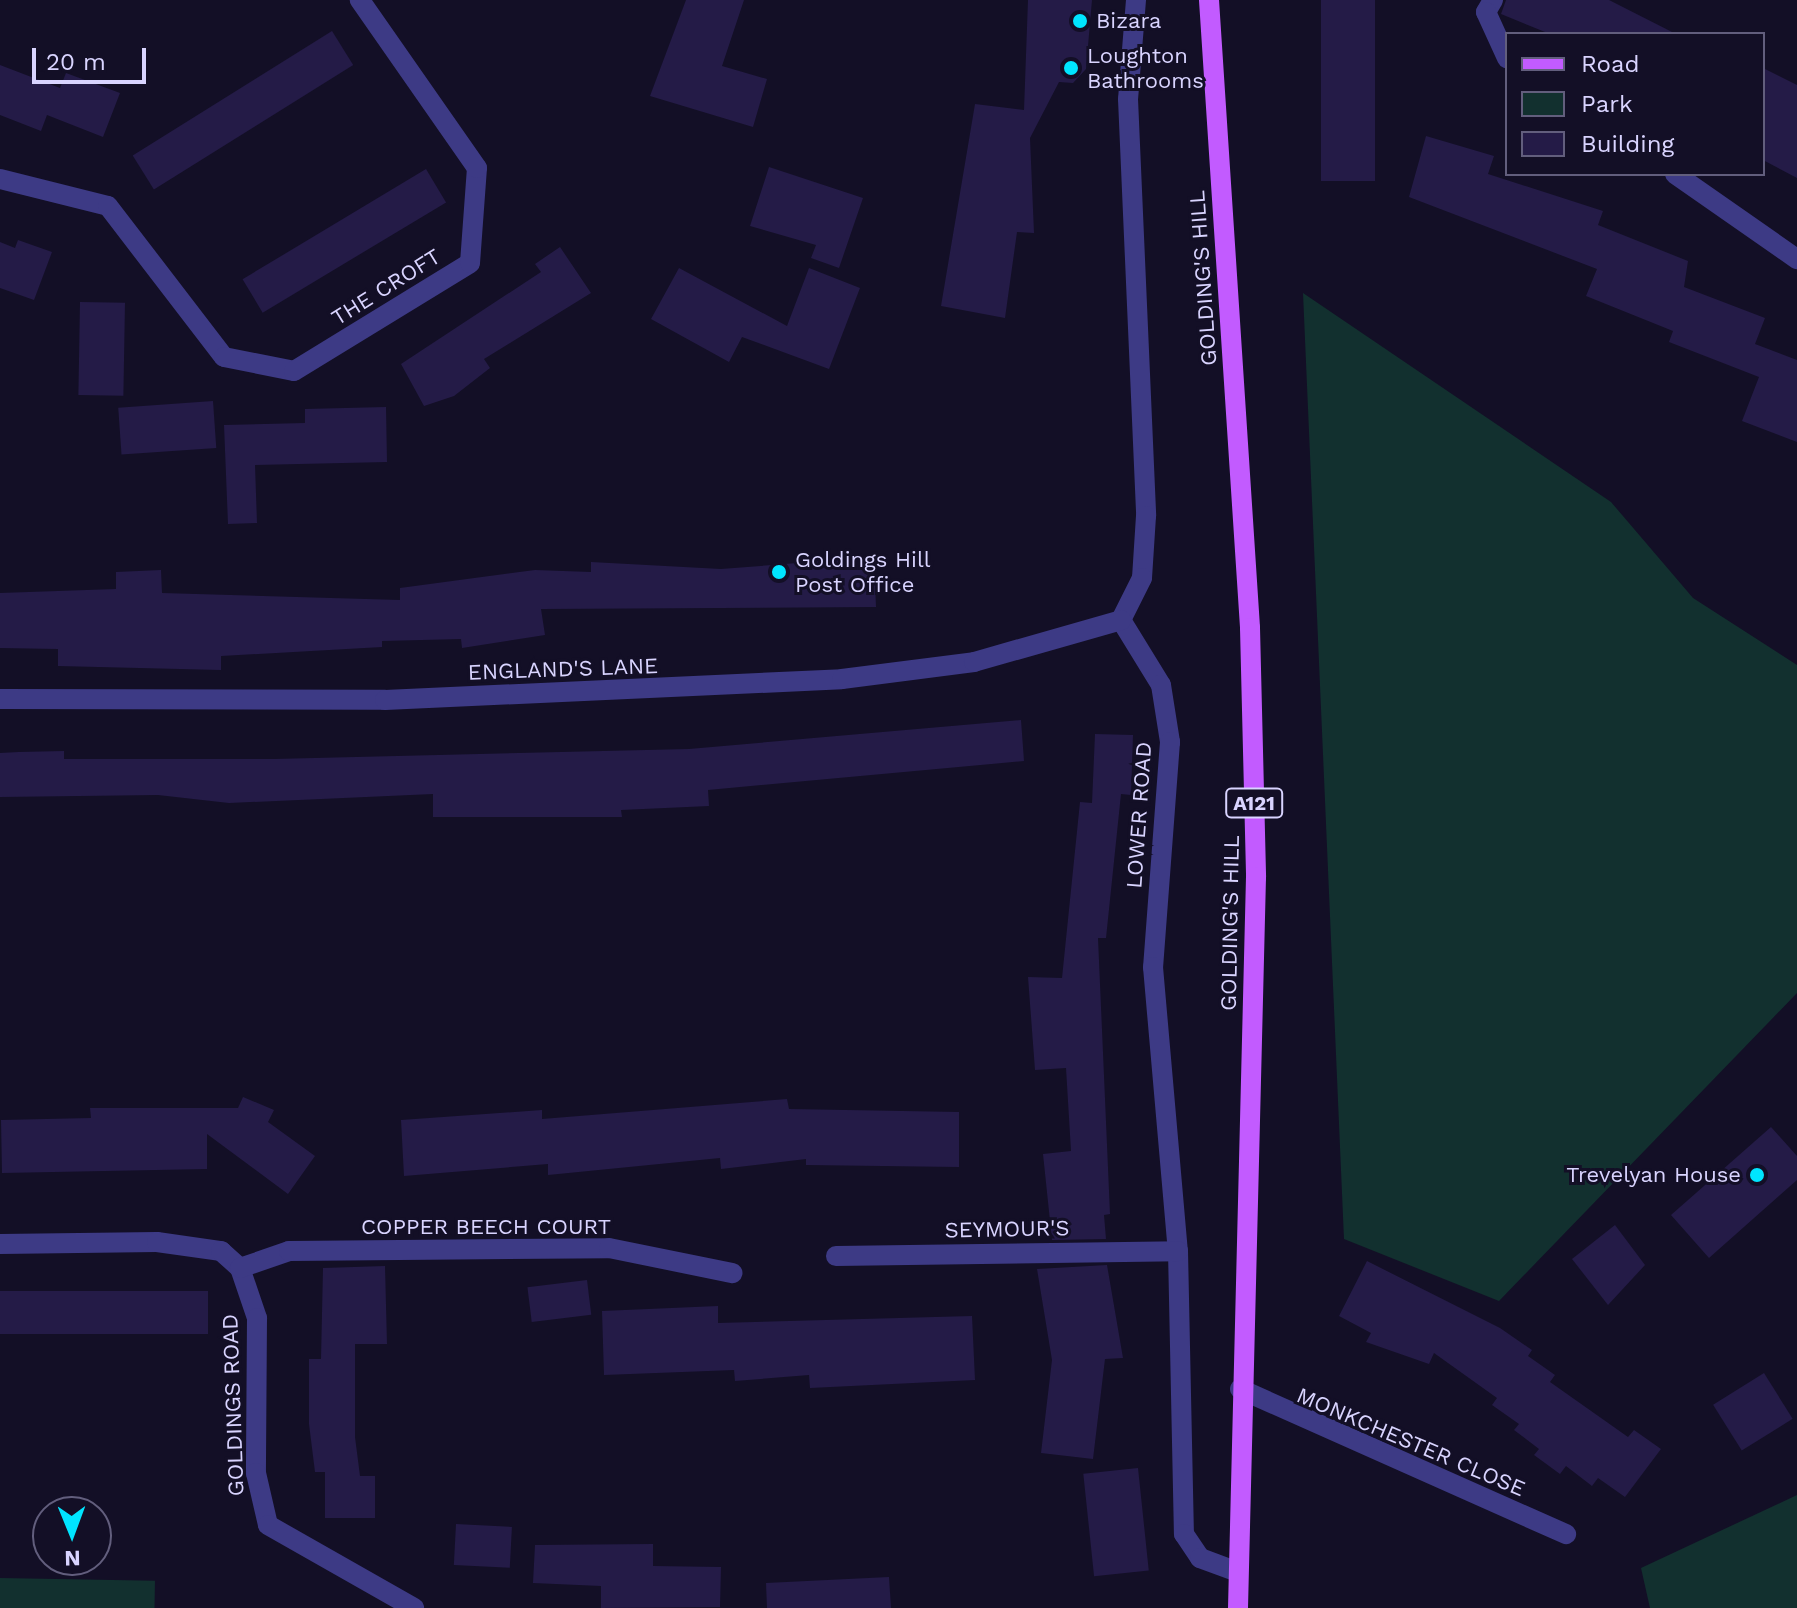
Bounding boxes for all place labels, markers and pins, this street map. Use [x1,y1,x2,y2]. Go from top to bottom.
place label: Bizara [1096,8,1162,34]
marker: Bizara [1071,12,1089,30]
place label: Loughton Bathrooms [1087,42,1204,94]
marker: Loughton Bathrooms [1062,59,1080,77]
place label: Goldings Hill Post Office [795,546,930,598]
marker: Goldings Hill Post Office [770,563,788,581]
place label: Trevelyan House [1566,1162,1741,1188]
marker: Trevelyan House [1748,1166,1766,1184]

